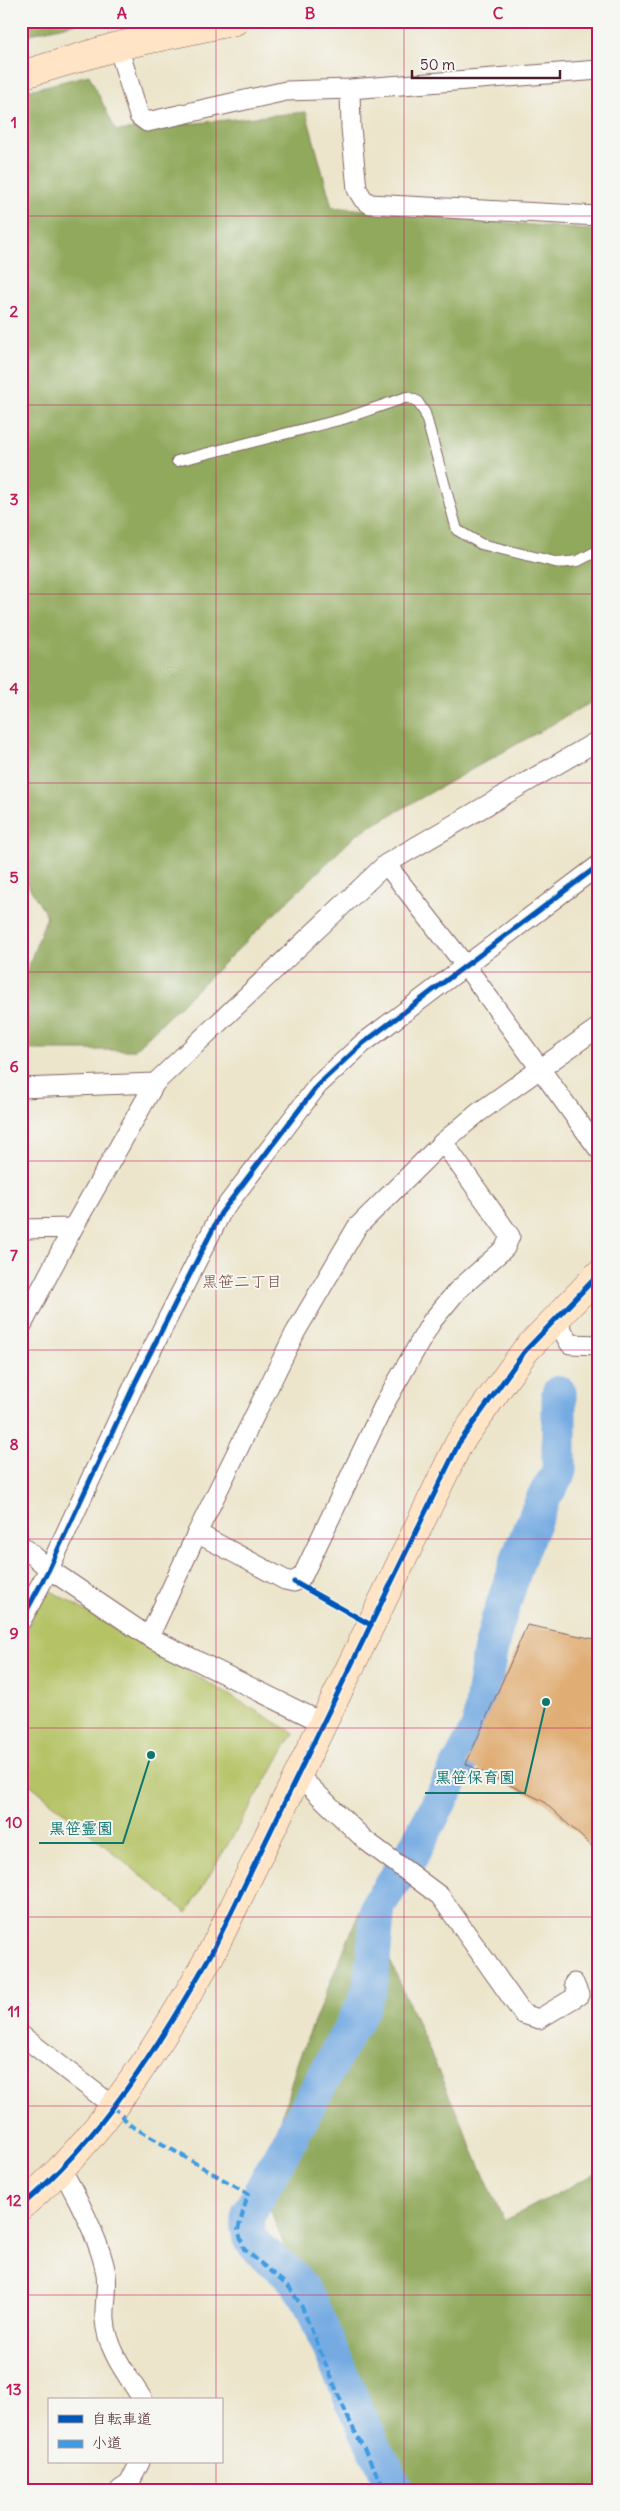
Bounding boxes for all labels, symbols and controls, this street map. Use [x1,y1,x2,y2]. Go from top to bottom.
text: A [117,3,127,23]
text: B [305,3,316,23]
text: C [493,3,504,23]
scale bar [412,48,560,80]
text: 50 m [420,55,455,74]
text: 1 [11,112,17,132]
text: 2 [10,301,19,321]
text: 3 [9,489,19,509]
text: 4 [9,678,19,698]
text: 5 [9,867,19,887]
text: 6 [9,1056,19,1076]
text: 7 [10,1245,18,1265]
district label: 黒笹二丁目 [202,1271,282,1291]
text: 8 [9,1434,19,1454]
text: 9 [9,1623,19,1643]
callout: 黒笹保育園 [425,1762,525,1793]
text: 黒笹保育園 [435,1767,515,1787]
text: 10 [6,1812,22,1832]
callout: 黒笹霊園 [39,1812,123,1843]
text: 黒笹霊園 [49,1818,113,1838]
text: 11 [8,2001,20,2021]
text: 12 [6,2190,22,2210]
text: 13 [6,2379,22,2399]
legend [48,2398,222,2464]
text: 自転車道 [92,2409,152,2428]
text: 小道 [92,2433,122,2452]

